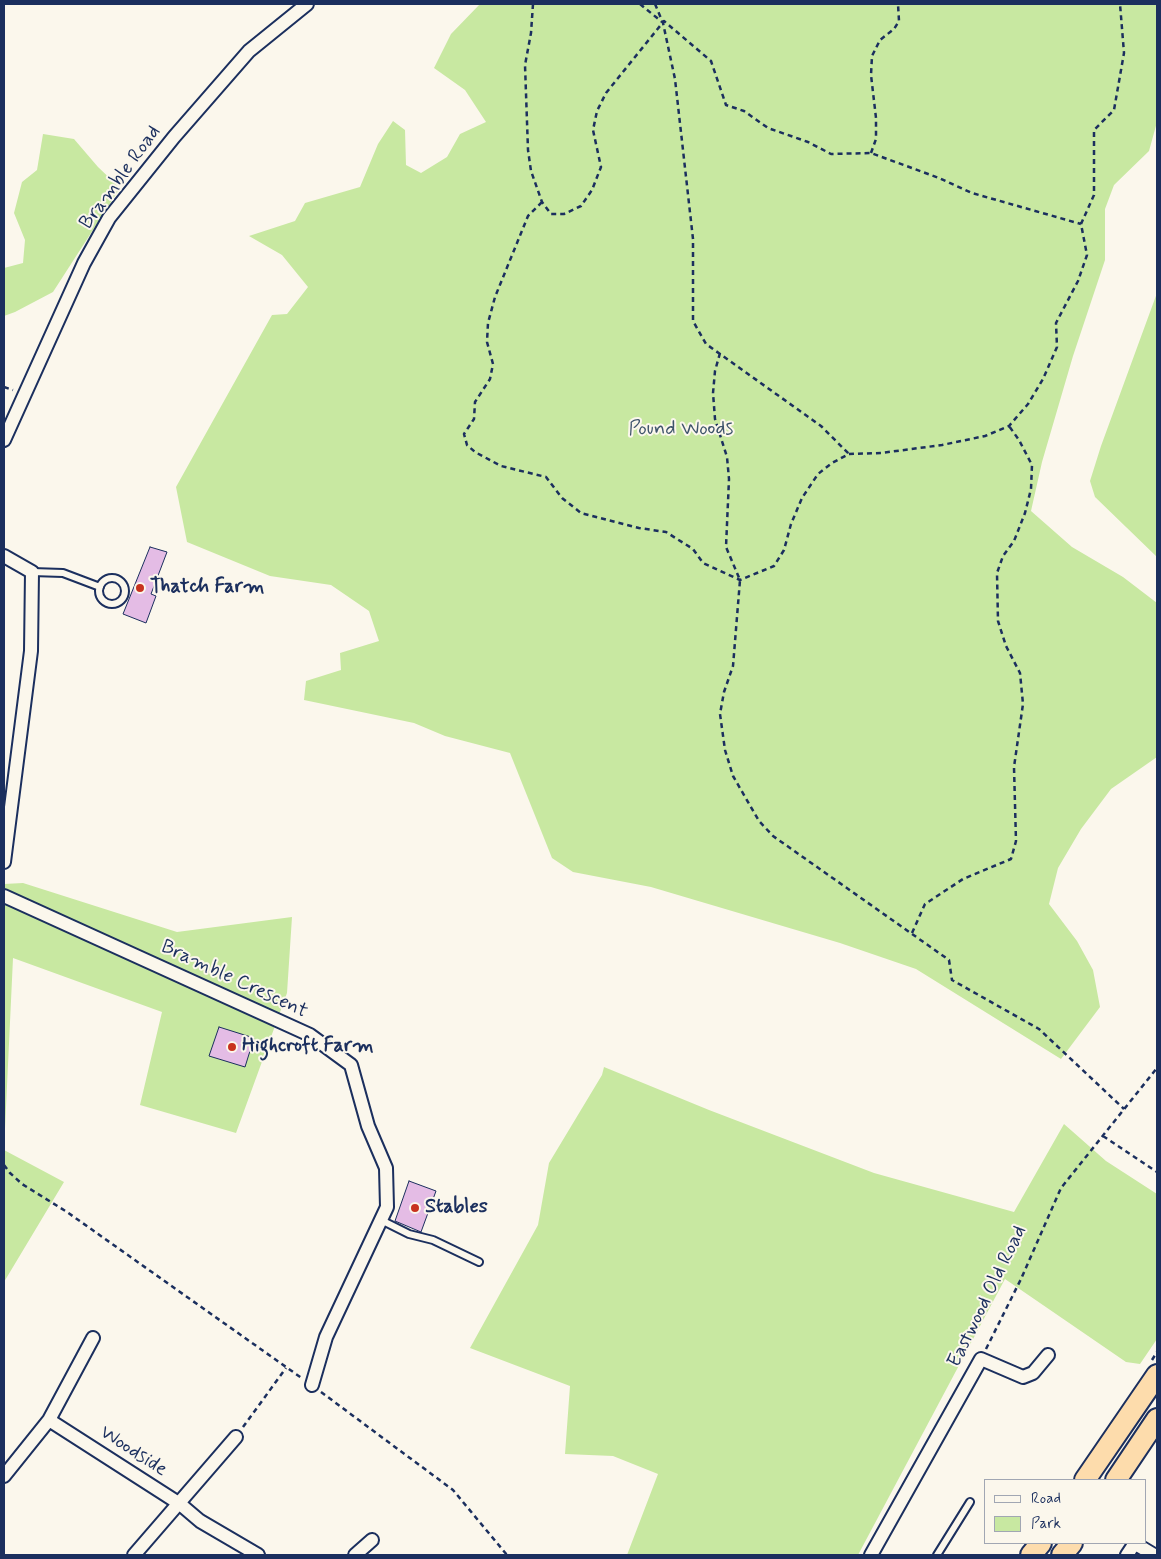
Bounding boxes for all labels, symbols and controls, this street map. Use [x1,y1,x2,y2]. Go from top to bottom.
street label: Bramble Road [75,121,167,235]
park label: Pound Woods [629,418,733,442]
place label: Thatch Farm [150,576,264,600]
marker: Thatch Farm [134,582,146,594]
street label: Bramble Crescent [157,935,311,1025]
place label: Highcroft Farm [242,1035,374,1059]
marker: Highcroft Farm [226,1041,238,1053]
place label: Stables [425,1196,488,1220]
marker: Stables [409,1202,421,1214]
street label: Eastwood Old Road [943,1222,1033,1372]
street label: Woodside [95,1421,171,1483]
legend [984,1479,1146,1544]
text: Road [1031,1489,1061,1509]
text: Park [1031,1514,1061,1534]

